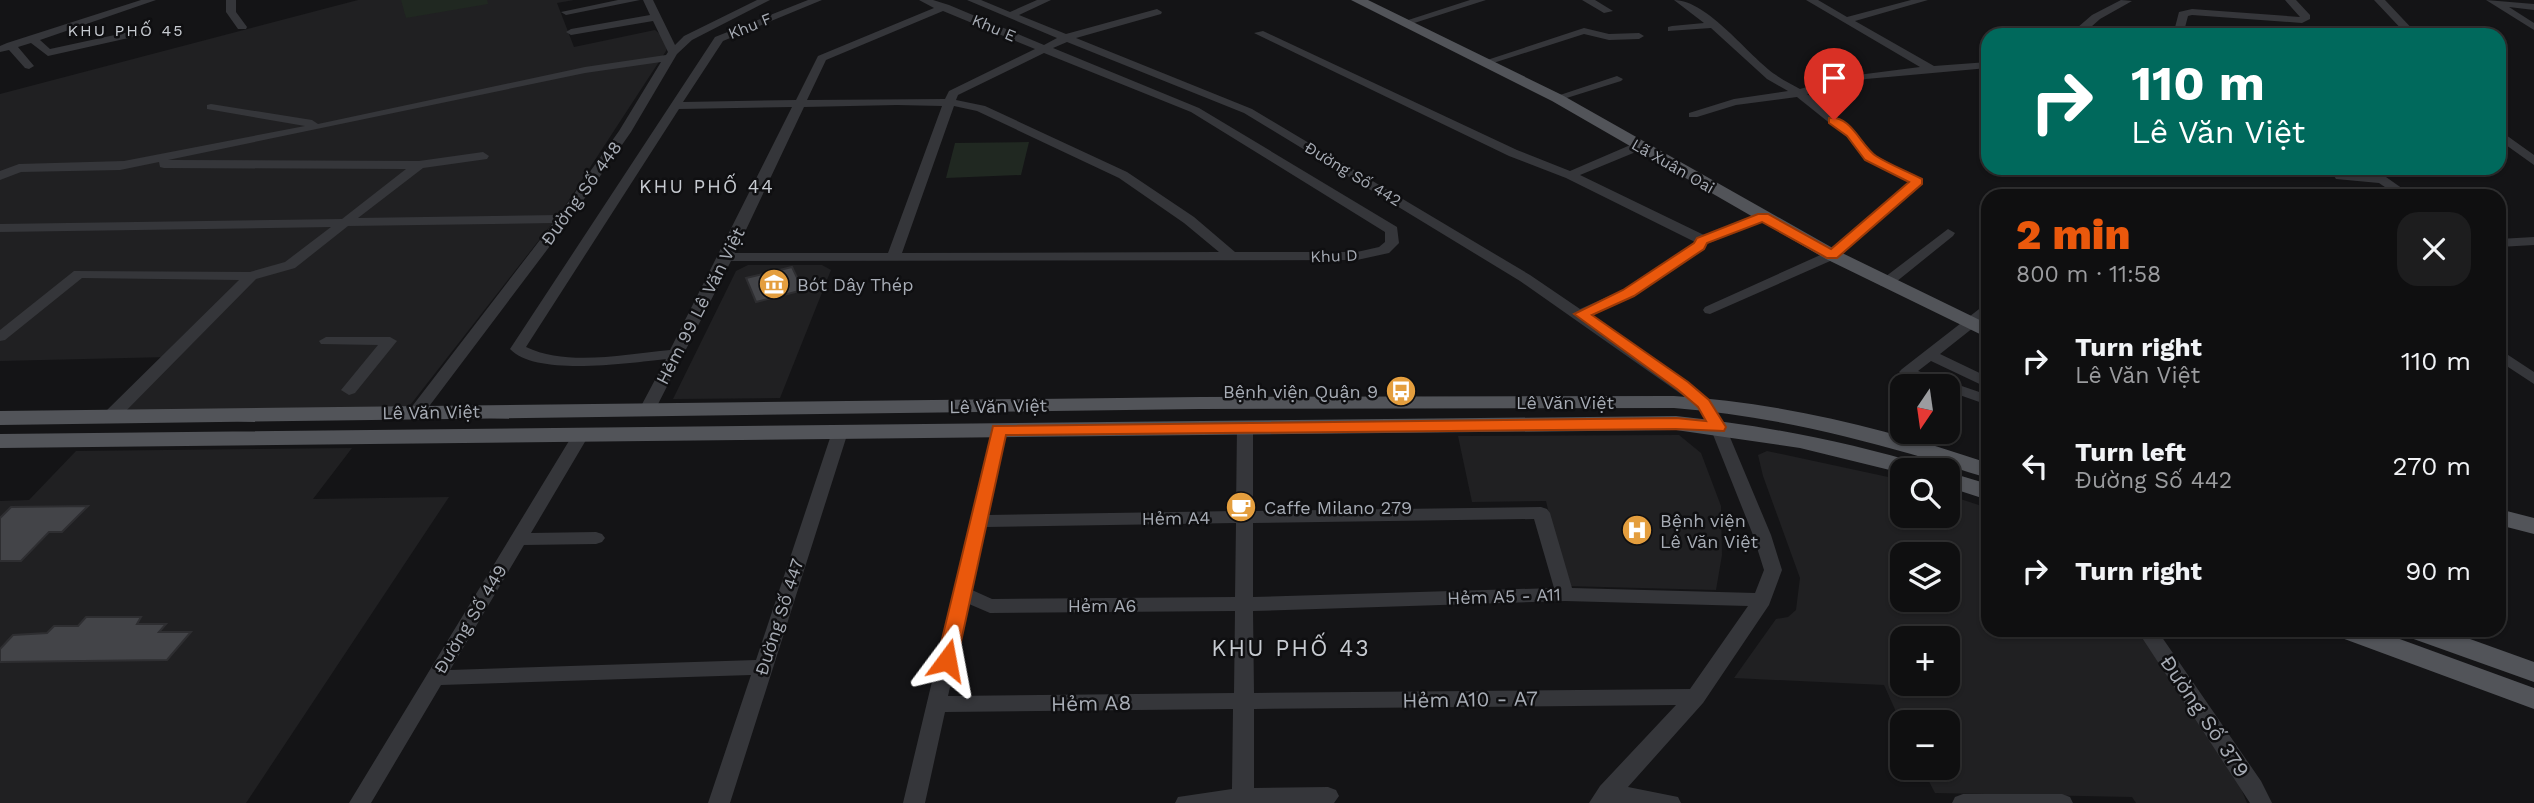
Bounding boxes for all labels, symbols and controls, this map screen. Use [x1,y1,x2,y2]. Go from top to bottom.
street label: Khu F [725,9,775,43]
street label: Khu E [969,10,1019,46]
district label: KHU PHỐ 45 [67,20,185,40]
pin [1804,48,1864,120]
text: 110 m [2131,54,2265,112]
icon: right [2016,56,2107,147]
icon: arrive [1815,59,1853,97]
text: Lê Văn Việt [2131,113,2305,151]
street label: Lã Xuân Oai [1628,135,1718,197]
street label: Đường Số 448 [536,137,626,249]
street label: Đường Số 442 [1301,138,1405,210]
district label: KHU PHỐ 44 [639,173,775,198]
text: 2 min [2016,210,2130,259]
button: close [2397,212,2471,286]
street label: Hẻm 99 Lê Văn Việt [651,224,749,388]
street label: Khu D [1310,246,1358,266]
text: 800 m · 11:58 [2016,261,2161,288]
museum icon: Bót Dây Thép [757,267,791,301]
place label: Bót Dây Thép [797,274,914,295]
text: Turn right [2075,332,2202,362]
icon: right [2016,342,2054,380]
text: 110 m [2401,346,2471,376]
text: Lê Văn Việt [2075,362,2200,389]
bus stop icon: Bệnh viện Quận 9 [1384,374,1418,408]
north arrow [1890,374,1960,444]
map controls [1890,374,1960,780]
place label: Bệnh viện Quận 9 [1223,381,1378,402]
street label: Lê Văn Việt [1516,392,1614,413]
street label: Lê Văn Việt [949,395,1048,417]
street label: Lê Văn Việt [382,401,481,423]
text: Turn left [2075,437,2186,467]
icon: left [2016,447,2054,485]
text: 270 m [2392,451,2471,481]
button: search [1890,458,1960,528]
text: Đường Số 442 [2075,467,2232,494]
cafe icon: Caffe Milano 279 [1224,490,1258,524]
place label: Caffe Milano 279 [1264,497,1412,518]
street label: Hẻm A4 [1141,507,1211,529]
place label: Bệnh viện Lê Văn Việt [1660,510,1758,552]
hospital icon: Bệnh viện Lê Văn Việt [1620,513,1654,547]
button: layers [1890,542,1960,612]
icon: right [2016,552,2054,590]
street label: Đường Số 447 [750,556,808,678]
text: Turn right [2075,556,2202,586]
text: 90 m [2405,556,2471,586]
street label: Đường Số 449 [429,561,511,677]
street label: Hẻm A5 - A11 [1447,584,1561,608]
street label: Hẻm A6 [1068,595,1136,616]
position arrow [910,623,984,697]
button: + [1890,626,1960,696]
district label: KHU PHỐ 43 [1211,632,1371,662]
street label: Đường Số 379 [2155,650,2255,782]
street label: Hẻm A10 - A7 [1402,685,1538,713]
street label: Hẻm A8 [1051,690,1131,716]
button: − [1890,710,1960,780]

